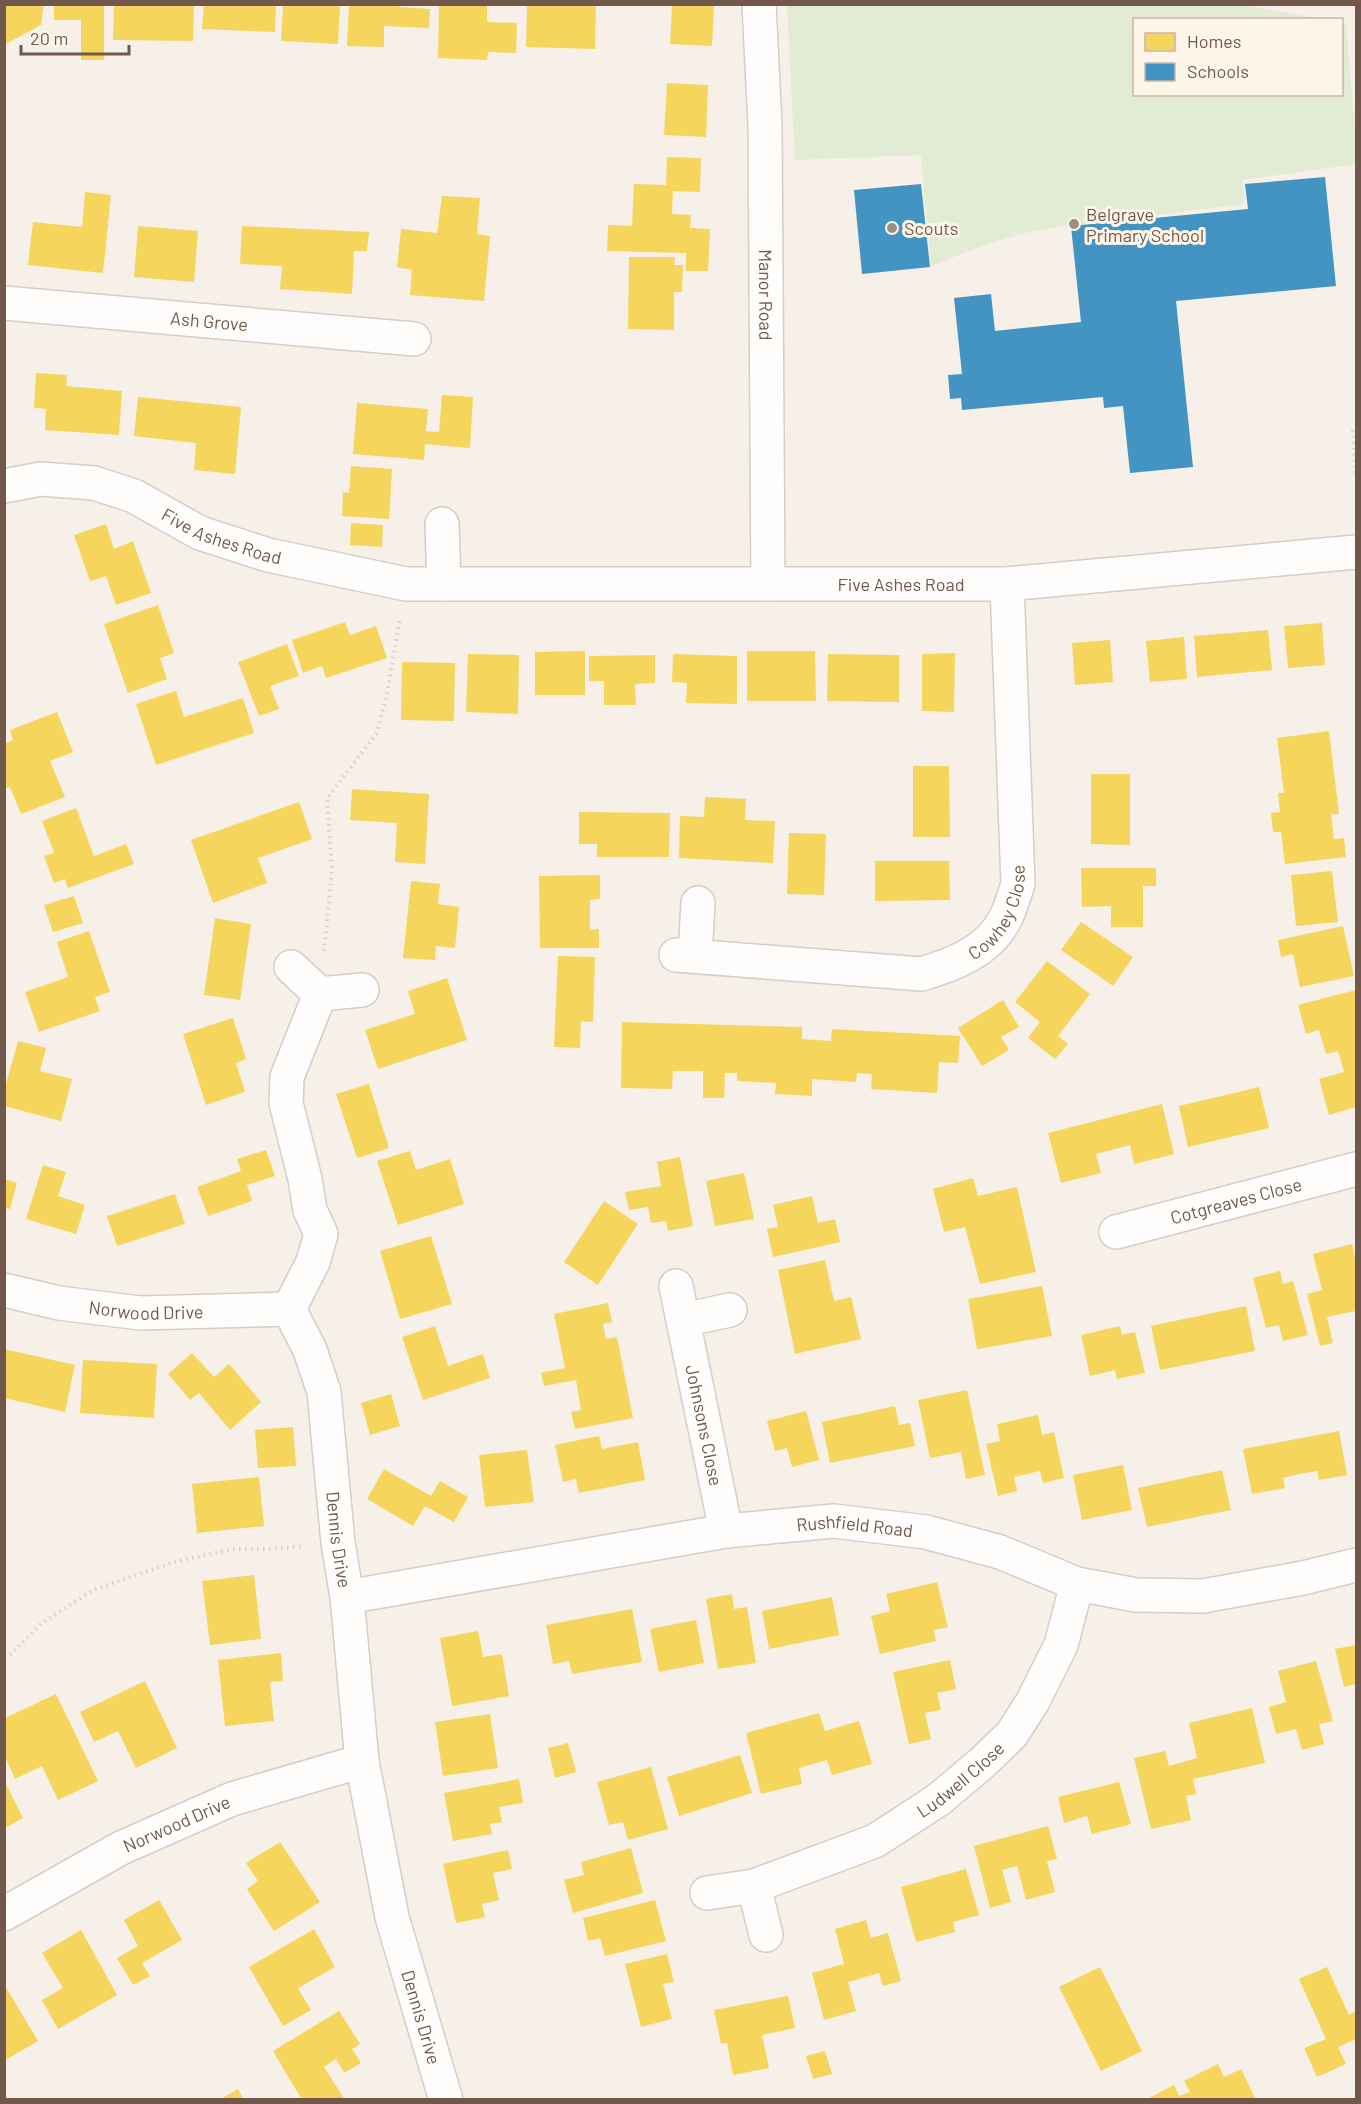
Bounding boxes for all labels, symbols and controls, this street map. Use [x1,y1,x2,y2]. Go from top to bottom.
scale bar [21,18,129,56]
legend [1133,18,1343,96]
text: 20 m [30,27,68,49]
text: Homes [1187,30,1241,52]
text: Schools [1187,60,1249,82]
place label: Belgrave Primary School [1086,203,1204,246]
place label: Scouts [904,217,959,239]
marker: Belgrave Primary School [1067,217,1081,231]
marker: Scouts [885,221,899,235]
street label: Manor Road [755,249,777,341]
street label: Ash Grove [170,307,249,335]
street label: Five Ashes Road [158,503,283,569]
street label: Five Ashes Road [837,573,964,595]
street label: Cowhey Close [964,864,1029,964]
street label: Cotgreaves Close [1168,1173,1304,1228]
street label: Norwood Drive [87,1296,204,1324]
street label: Johnsons Close [681,1363,727,1488]
street label: Dennis Drive [322,1490,356,1589]
street label: Rushfield Road [795,1510,914,1541]
street label: Ludwell Close [912,1737,1009,1822]
street label: Norwood Drive [119,1790,234,1857]
street label: Dennis Drive [397,1967,446,2067]

